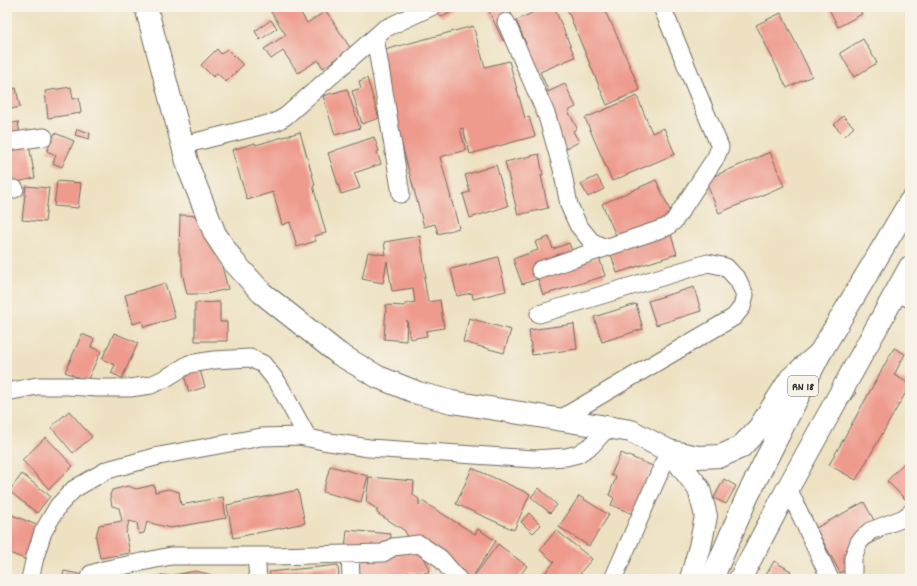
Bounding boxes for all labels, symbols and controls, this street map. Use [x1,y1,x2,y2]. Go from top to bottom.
road number: RN 18 [788,376,818,396]

